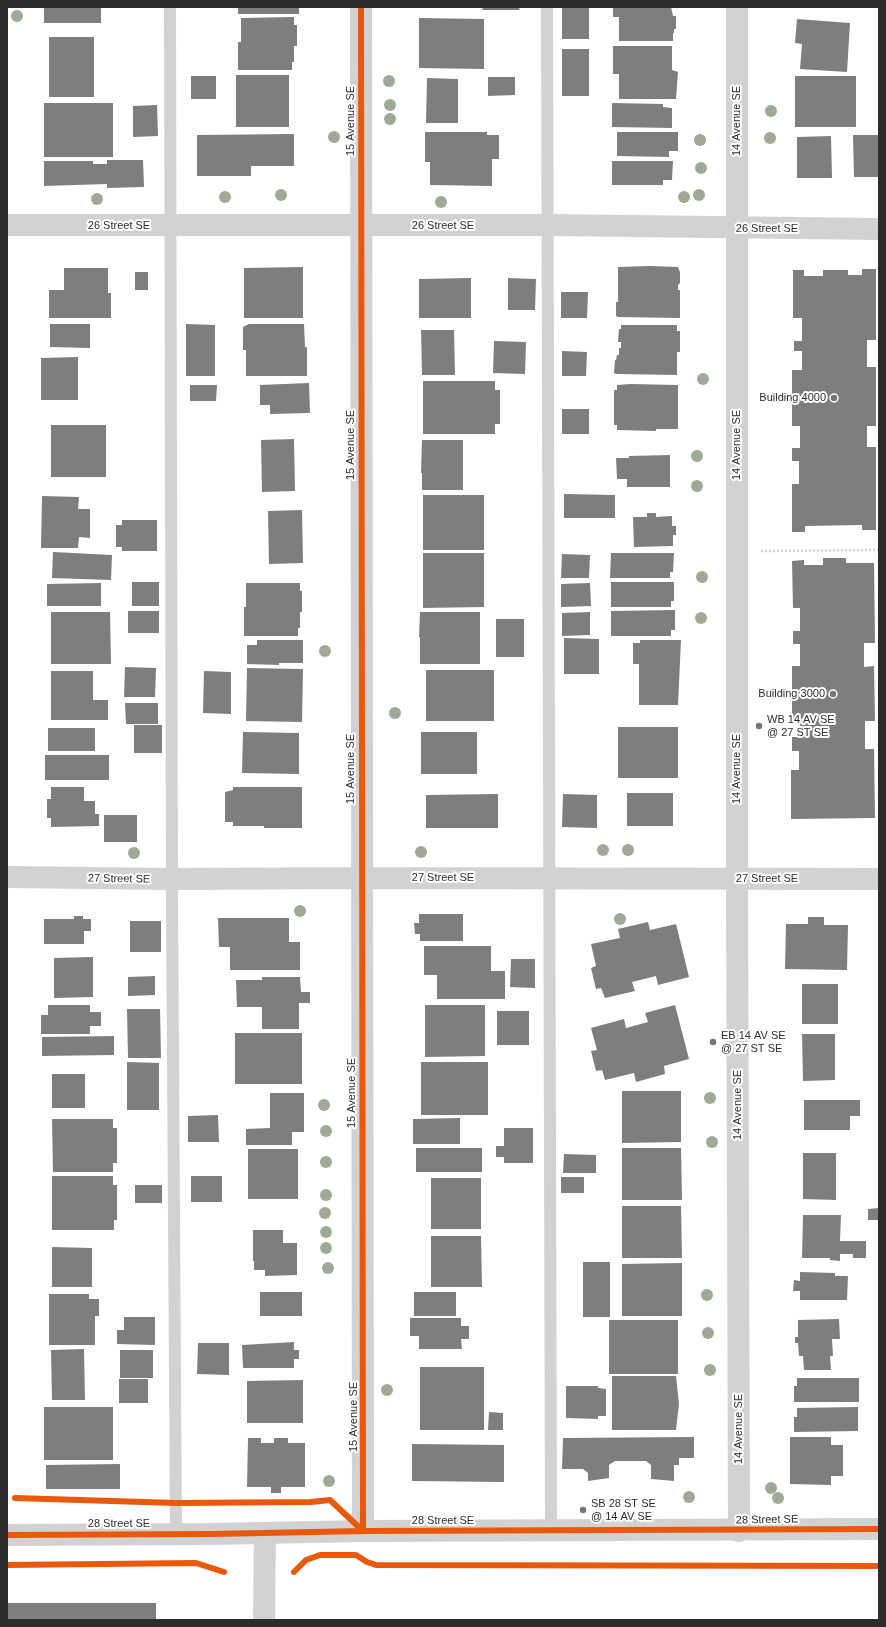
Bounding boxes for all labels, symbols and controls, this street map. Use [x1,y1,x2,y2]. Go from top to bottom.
street label: 15 Avenue SE [344,86,358,156]
street label: 14 Avenue SE [730,86,744,156]
street label: 26 Street SE [88,219,150,233]
street label: 26 Street SE [412,219,474,233]
street label: 26 Street SE [736,222,798,236]
place label: Building 4000 [759,391,826,405]
marker: Building 4000 [829,393,839,403]
street label: 15 Avenue SE [344,410,358,480]
street label: 14 Avenue SE [730,410,744,480]
place label: Building 3000 [758,687,825,701]
marker: Building 3000 [828,689,838,699]
place label: WB 14 AV SE @ 27 ST SE [767,713,835,739]
marker: WB 14 AV SE @ 27 ST SE [754,721,764,731]
street label: 15 Avenue SE [344,734,358,804]
street label: 14 Avenue SE [730,734,744,804]
street label: 27 Street SE [412,871,474,885]
street label: 27 Street SE [88,872,150,886]
street label: 27 Street SE [736,872,798,886]
place label: EB 14 AV SE @ 27 ST SE [721,1029,786,1055]
marker: EB 14 AV SE @ 27 ST SE [708,1037,718,1047]
street label: 15 Avenue SE [345,1058,359,1128]
street label: 14 Avenue SE [731,1070,745,1140]
street label: 15 Avenue SE [347,1382,361,1452]
street label: 14 Avenue SE [732,1394,746,1464]
place label: SB 28 ST SE @ 14 AV SE [591,1497,656,1523]
marker: SB 28 ST SE @ 14 AV SE [578,1505,588,1515]
street label: 28 Street SE [736,1513,798,1527]
street label: 28 Street SE [412,1514,474,1528]
street label: 28 Street SE [88,1517,150,1531]

